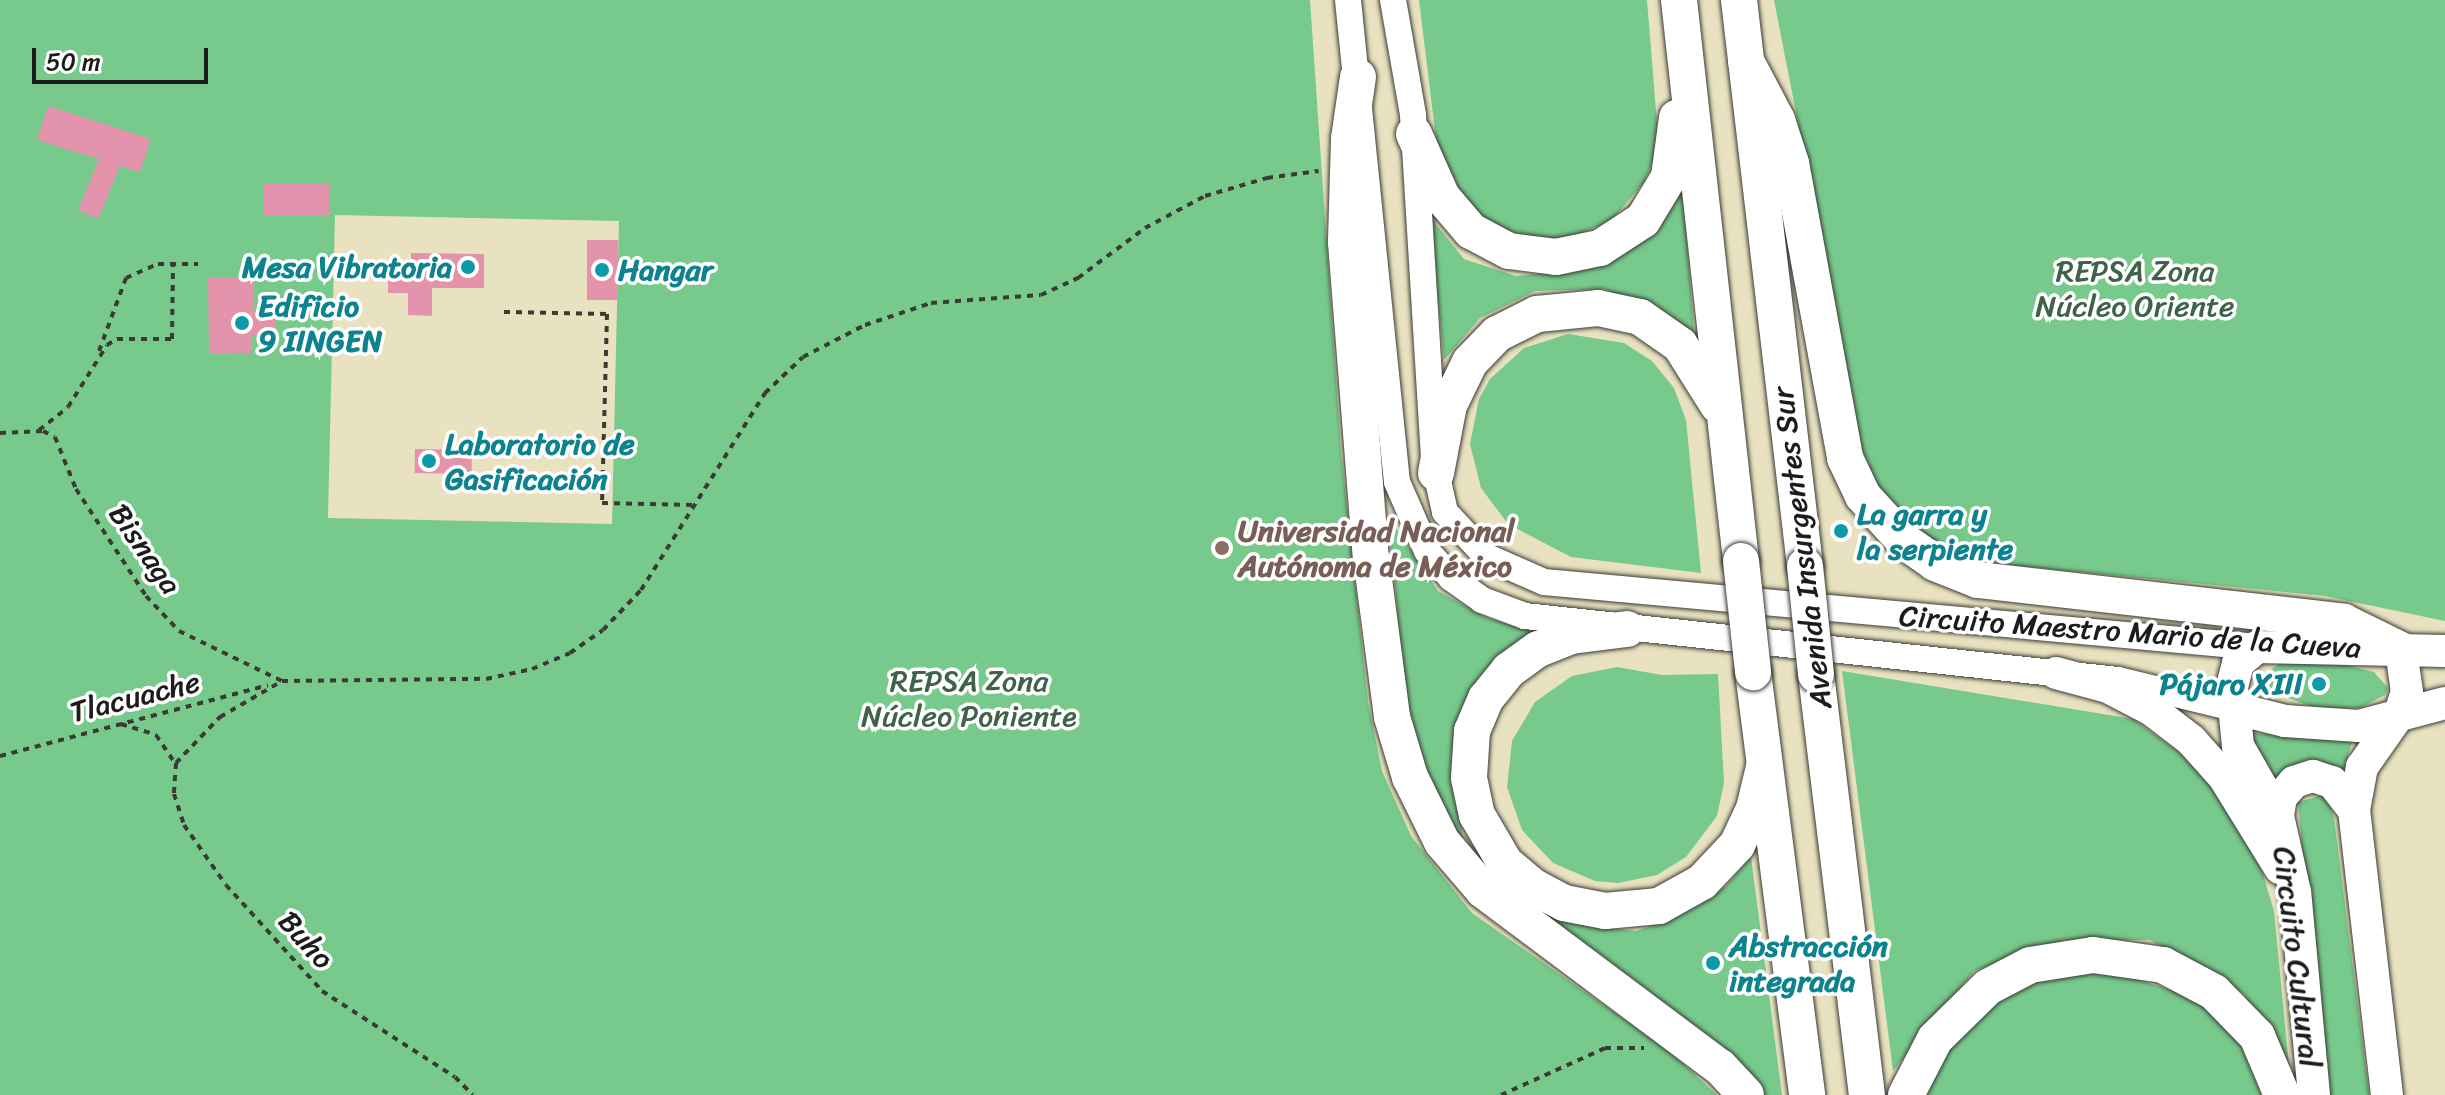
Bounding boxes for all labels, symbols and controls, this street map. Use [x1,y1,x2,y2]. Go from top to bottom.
scale bar [36,32,212,82]
text: 50 m [46,41,101,83]
place label: Mesa Vibratoria [243,249,452,285]
place label: Hangar [618,252,713,288]
park label: REPSA Zona Núcleo Oriente [2036,253,2234,324]
marker: Mesa Vibratoria [459,258,477,276]
marker: Hangar [593,261,611,279]
place label: Edificio 9 IINGEN [258,288,383,358]
marker: Edificio 9 IINGEN [233,314,251,332]
street label: Avenida Insurgentes Sur [1764,385,1840,711]
place label: Laboratorio de Gasificación [445,426,635,496]
marker: Laboratorio de Gasificación [420,452,438,470]
place label: La garra y la serpiente [1857,496,2013,566]
street label: Bisnaga [101,497,189,601]
place label: Universidad Nacional Autónoma de México [1238,513,1514,584]
marker: La garra y la serpiente [1832,522,1850,540]
marker: Universidad Nacional Autónoma de México [1213,539,1231,557]
street label: Circuito Maestro Mario de la Cueva [1898,598,2362,666]
park label: REPSA Zona Núcleo Poniente [862,663,1076,734]
street label: Tlacuache [66,664,204,730]
place label: Pájaro XIII [2159,666,2303,702]
marker: Pájaro XIII [2310,675,2328,693]
street label: Circuito Cultural [2266,845,2328,1069]
street label: Buho [271,903,341,977]
place label: Abstracción integrada [1729,928,1888,998]
marker: Abstracción integrada [1704,954,1722,972]

